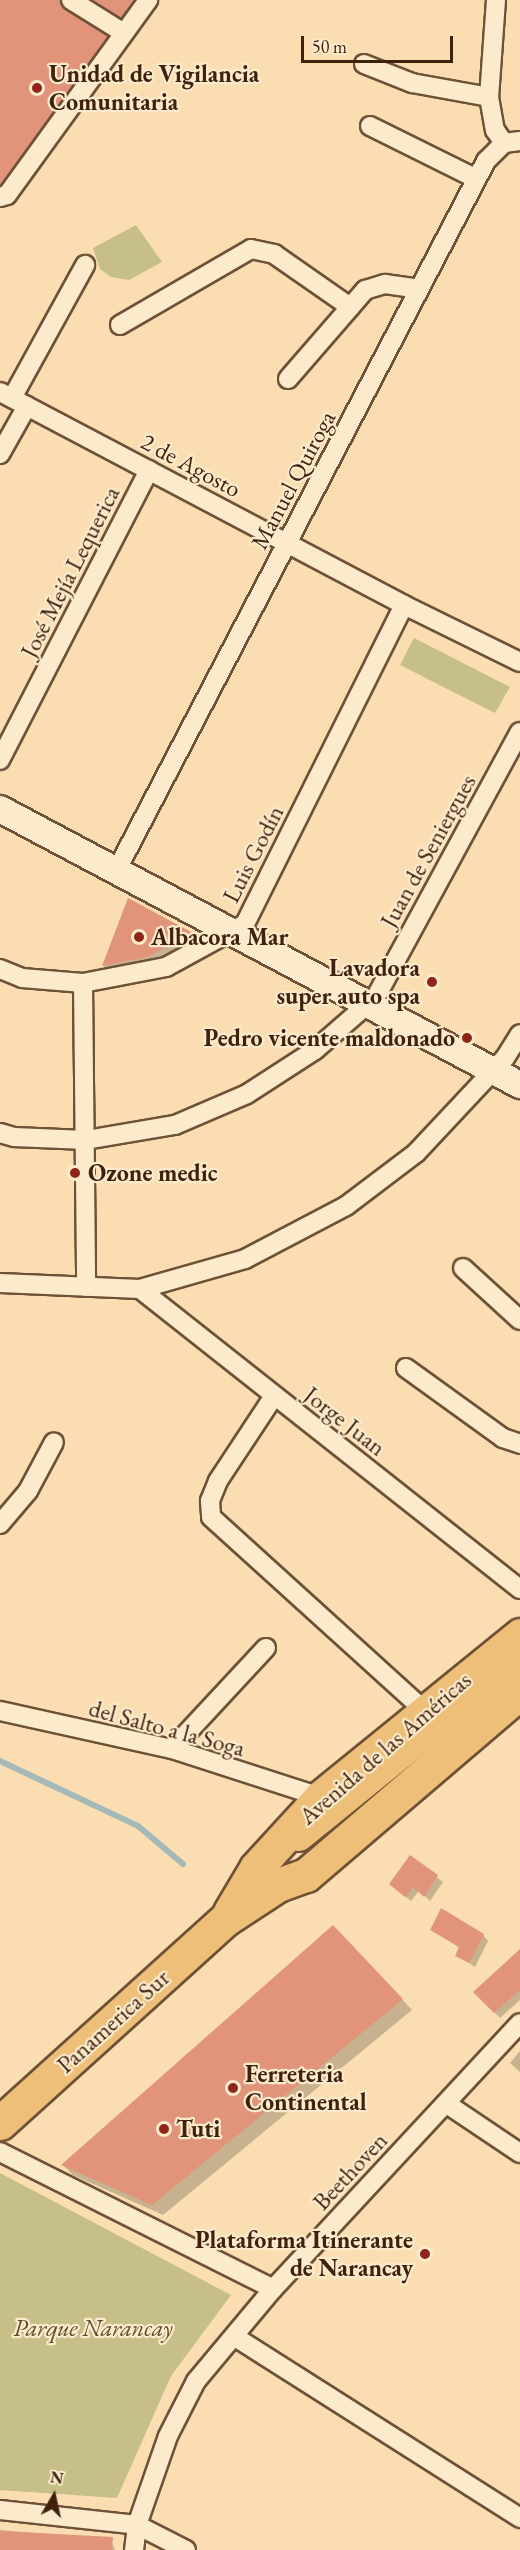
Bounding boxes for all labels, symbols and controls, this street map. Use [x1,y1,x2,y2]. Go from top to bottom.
scale bar [304,24,456,62]
text: 50 m [312,35,347,58]
place label: Unidad de Vigilancia Comunitaria [49,60,259,116]
marker: Unidad de Vigilancia Comunitaria [30,81,44,95]
street label: Manuel Quiroga [244,406,342,554]
street label: 2 de Agosto [136,427,246,503]
street label: José Mejía Lequerica [14,481,126,663]
street label: Juan de Seniergues [374,769,482,933]
street label: Luis Godín [216,801,290,907]
place label: Albacora Mar [151,923,289,951]
marker: Albacora Mar [132,930,146,944]
place label: Lavadora super auto spa [276,954,420,1010]
marker: Lavadora super auto spa [425,975,439,989]
place label: Pedro vicente maldonado [204,1024,455,1052]
marker: Pedro vicente maldonado [460,1031,474,1045]
place label: Ozone medic [88,1159,218,1187]
marker: Ozone medic [66,1164,84,1182]
street label: Jorge Juan [298,1380,392,1462]
street label: Avenida de las Américas [293,1665,477,1831]
street label: del Salto a la Soga [86,1693,248,1763]
street label: Panamerica Sur [51,1963,175,2079]
place label: Ferreteria Continental [245,2060,366,2116]
marker: Ferreteria Continental [226,2081,240,2095]
place label: Tuti [176,2115,220,2143]
marker: Tuti [157,2122,171,2136]
street label: Beethoven [307,2126,393,2216]
place label: Plataforma Itinerante de Narancay [195,2226,413,2282]
marker: Plataforma Itinerante de Narancay [418,2247,432,2261]
park label: Parque Narancay [13,2314,173,2342]
north arrow [24,2466,84,2526]
text: N [49,2466,65,2489]

